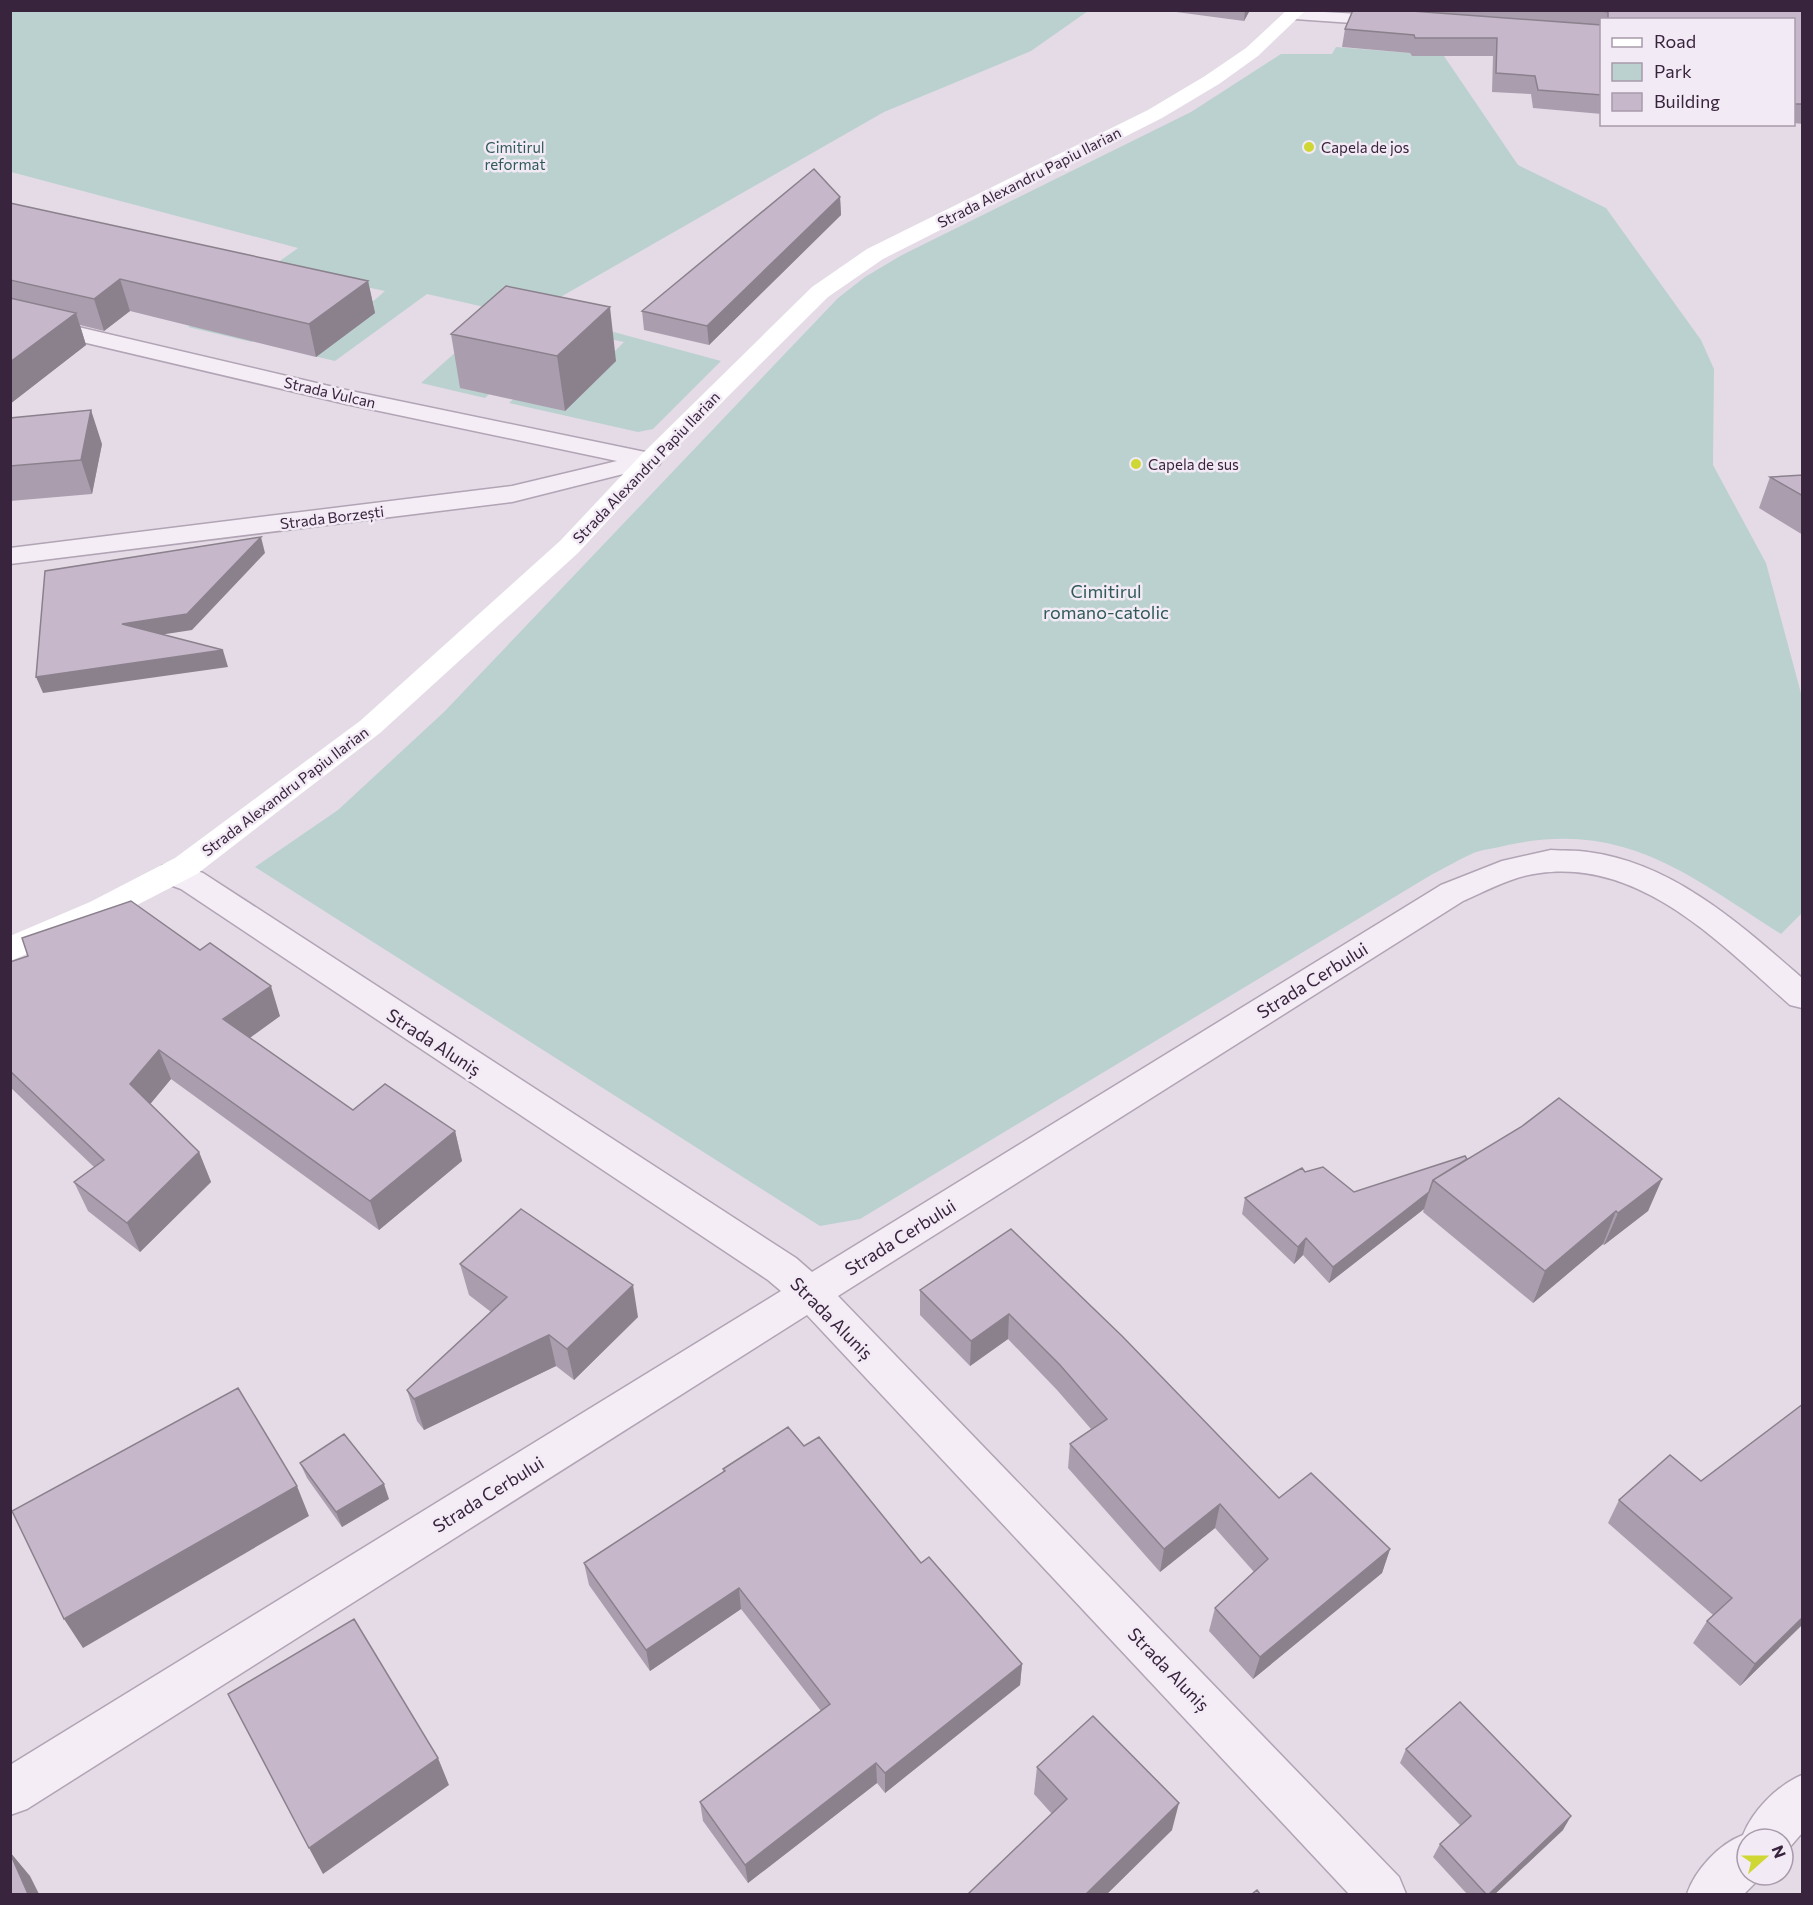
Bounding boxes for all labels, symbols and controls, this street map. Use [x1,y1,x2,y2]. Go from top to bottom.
legend [1600,18,1795,126]
text: Road [1654,30,1696,52]
text: Park [1654,60,1692,82]
text: Building [1654,90,1720,112]
street label: Strada Alexandru Papiu Ilarian [934,123,1124,231]
park label: Cimitirul reformat [484,138,546,173]
place label: Capela de jos [1321,138,1410,156]
marker: Capela de jos [1302,140,1316,154]
street label: Strada Vulcan [282,373,378,411]
street label: Strada Alexandru Papiu Ilarian [569,388,723,546]
place label: Capela de sus [1148,455,1239,473]
marker: Capela de sus [1129,457,1143,471]
street label: Strada Borzești [279,502,385,534]
park label: Cimitirul romano-catolic [1043,580,1169,623]
street label: Strada Alexandru Papiu Ilarian [198,723,372,859]
street label: Strada Cerbului [1253,937,1371,1023]
street label: Strada Aluniș [382,1003,485,1081]
street label: Strada Cerbului [841,1194,959,1280]
street label: Strada Aluniș [785,1272,878,1365]
street label: Strada Cerbului [429,1451,547,1537]
street label: Strada Aluniș [1123,1623,1214,1716]
north arrow [1735,1827,1795,1887]
text: N [1768,1842,1790,1860]

